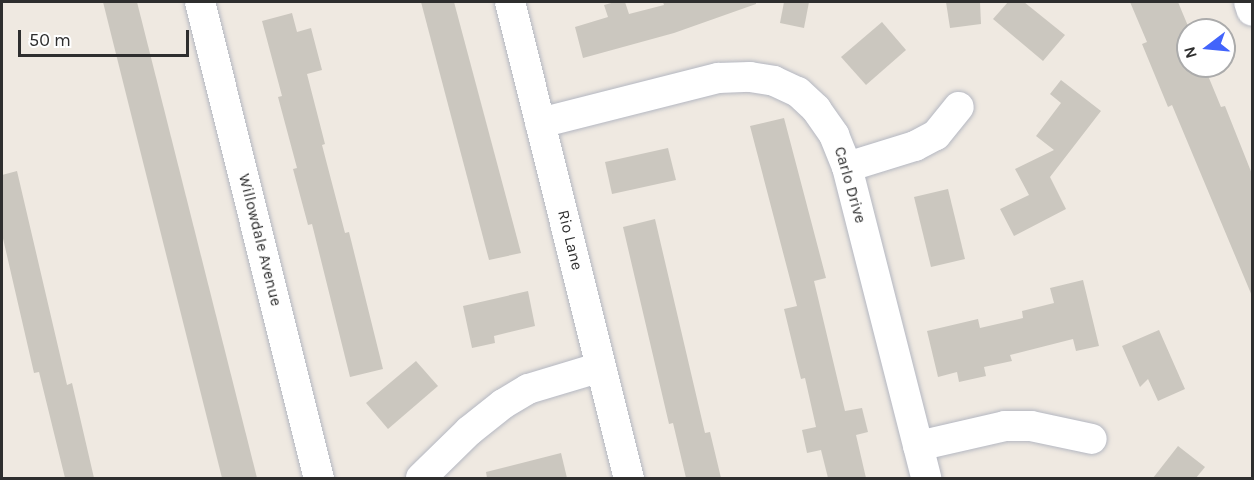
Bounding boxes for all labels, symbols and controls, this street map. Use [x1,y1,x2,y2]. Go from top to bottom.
scale bar [21,18,192,56]
north arrow [1176,18,1236,78]
text: 50 m [29,29,71,51]
text: N [1179,44,1201,61]
street label: Carlo Drive [830,144,870,226]
street label: Willowdale Avenue [234,172,286,308]
street label: Rio Lane [553,208,587,272]

